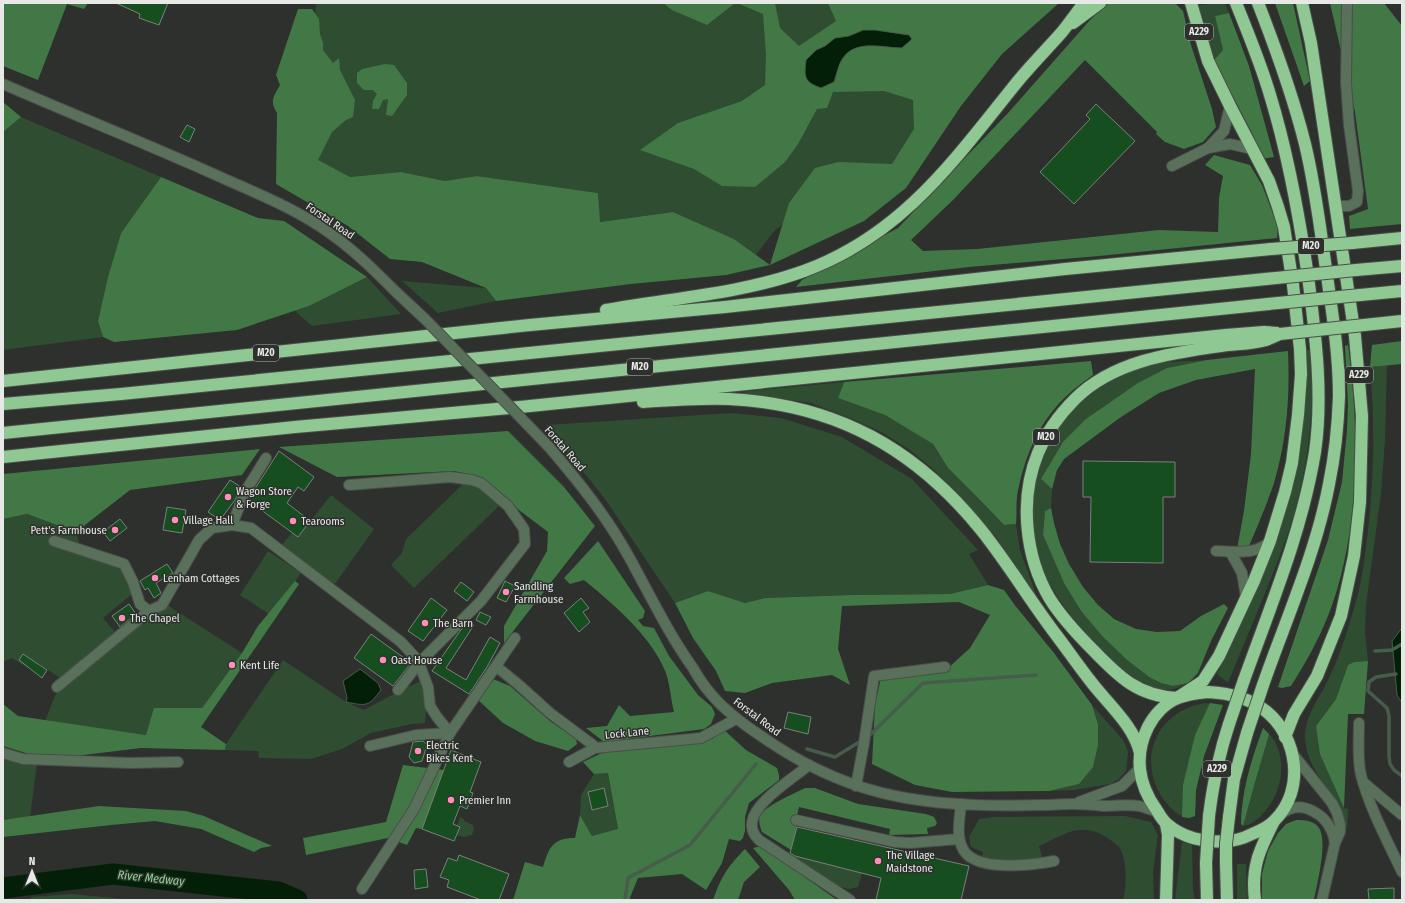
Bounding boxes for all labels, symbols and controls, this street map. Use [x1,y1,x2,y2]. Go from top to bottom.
road number: A229 [1185,24,1213,40]
street label: Forstal Road [303,200,357,242]
road number: M20 [1298,238,1324,254]
road number: M20 [253,345,279,361]
road number: M20 [627,359,653,375]
road number: A229 [1345,367,1373,383]
street label: Forstal Road [542,424,588,474]
road number: M20 [1033,429,1059,445]
place label: Wagon Store & Forge [236,485,292,511]
marker: Wagon Store & Forge [223,492,233,502]
place label: Village Hall [183,514,233,527]
marker: Village Hall [170,515,180,525]
place label: Tearooms [301,515,345,528]
marker: Tearooms [288,516,298,526]
place label: Pett's Farmhouse [30,524,107,537]
marker: Pett's Farmhouse [110,525,120,535]
place label: Lenham Cottages [163,572,240,585]
marker: Lenham Cottages [150,573,160,583]
place label: Sandling Farmhouse [514,580,563,606]
marker: Sandling Farmhouse [501,587,511,597]
place label: The Chapel [130,612,180,625]
marker: The Chapel [117,613,127,623]
place label: The Barn [433,617,473,630]
marker: The Barn [420,618,430,628]
place label: Oast House [391,654,442,667]
marker: Oast House [378,655,388,665]
place label: Kent Life [240,659,279,672]
marker: Kent Life [227,660,237,670]
street label: Forstal Road [731,695,783,739]
street label: Lock Lane [604,724,650,742]
place label: Electric Bikes Kent [426,739,473,765]
marker: Electric Bikes Kent [413,746,423,756]
road number: A229 [1203,761,1231,777]
place label: Premier Inn [459,794,511,807]
marker: Premier Inn [446,795,456,805]
place label: The Village Maidstone [886,849,935,875]
north arrow [12,851,52,891]
text: N [29,855,35,868]
marker: The Village Maidstone [873,856,883,866]
water label: River Medway [117,868,186,889]

